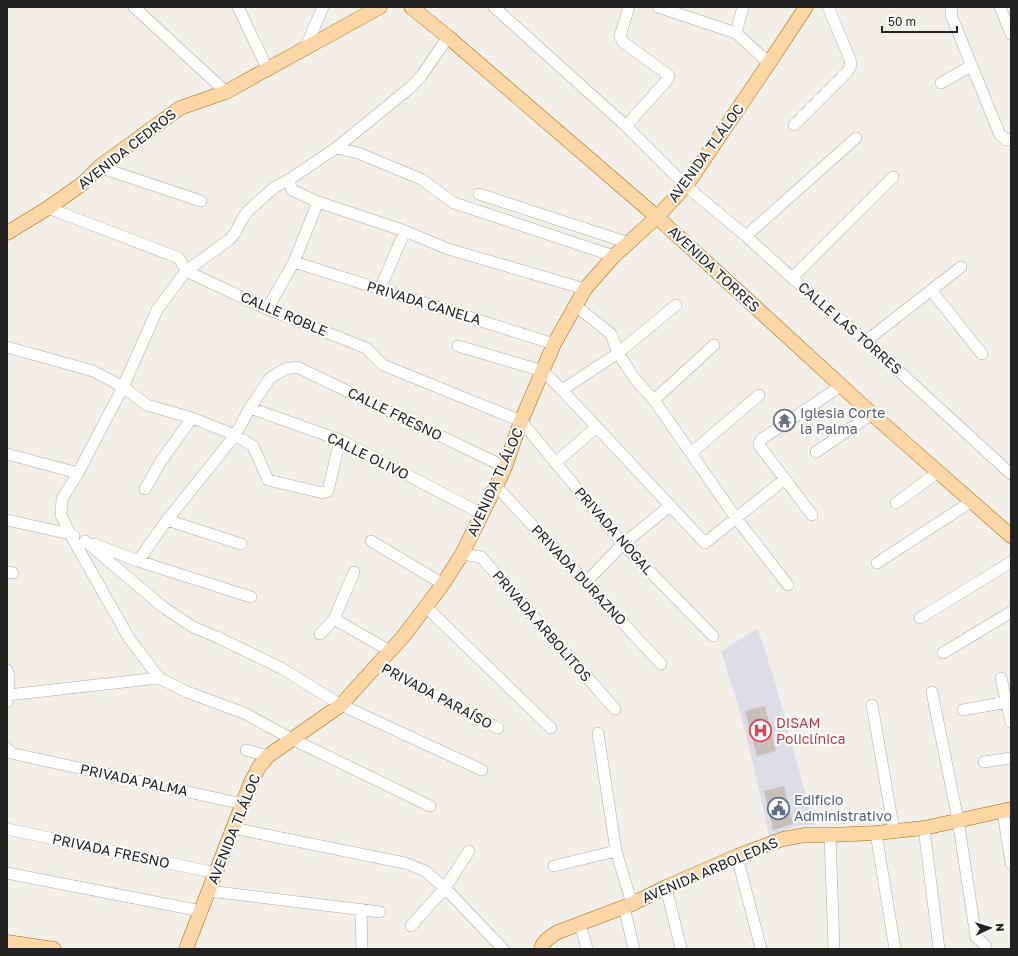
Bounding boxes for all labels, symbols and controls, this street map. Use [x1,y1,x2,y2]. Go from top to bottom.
scale bar [882,8,957,34]
text: 50 m [888,14,916,29]
street label: AVENIDA TLÁLOC [664,100,747,205]
street label: AVENIDA CEDROS [74,105,179,192]
street label: AVENIDA TORRES [665,222,764,315]
street label: PRIVADA CANELA [365,277,484,328]
street label: CALLE LAS TORRES [795,278,906,377]
street label: CALLE ROBLE [238,288,330,339]
street label: CALLE FRESNO [345,383,445,444]
place label: Iglesia Corte la Palma [800,404,885,437]
temple icon: Iglesia Corte la Palma [771,408,797,434]
street label: AVENIDA TLÁLOC [463,425,526,539]
street label: CALLE OLIVO [325,428,412,483]
street label: PRIVADA NOGAL [572,483,657,578]
street label: PRIVADA DURAZNO [528,521,630,628]
street label: PRIVADA ARBOLITOS [489,567,595,685]
street label: PRIVADA PARAÍSO [379,659,496,732]
place label: DISAM Policlínica [776,714,845,747]
hospital icon: DISAM Policlínica [748,718,774,744]
street label: PRIVADA PALMA [79,760,190,799]
street label: AVENIDA TLÁLOC [204,771,263,886]
place label: Edificio Administrativo [794,791,892,824]
public building icon: Edificio Administrativo [765,795,791,821]
street label: PRIVADA FRESNO [51,830,171,871]
street label: AVENIDA ARBOLEDAS [639,833,780,906]
north arrow [970,908,1010,948]
text: N [994,923,1007,932]

